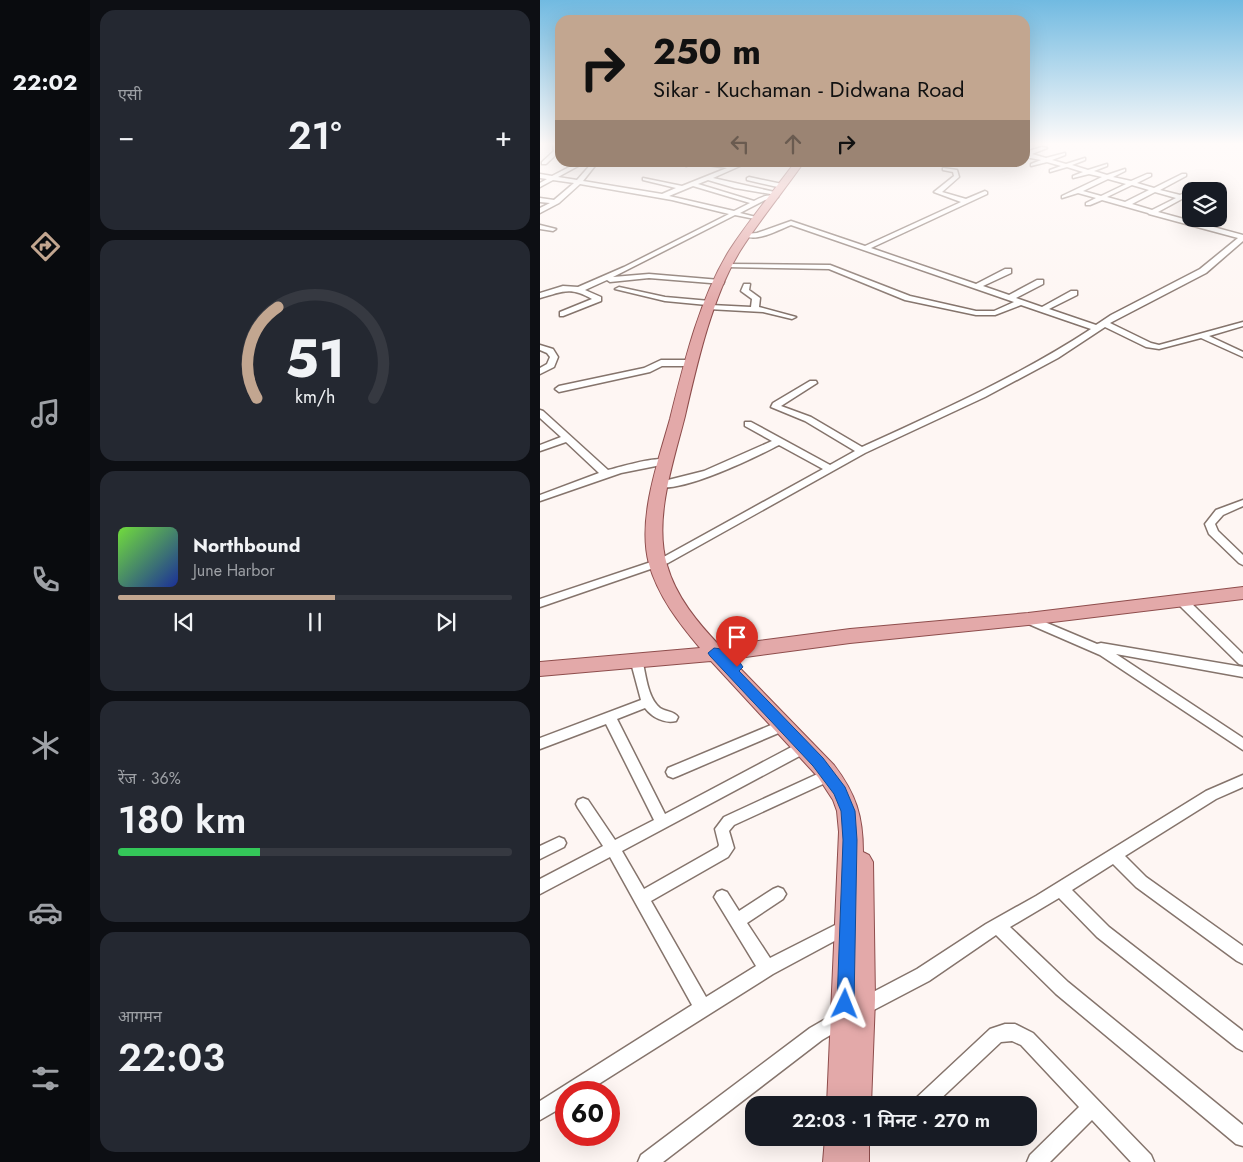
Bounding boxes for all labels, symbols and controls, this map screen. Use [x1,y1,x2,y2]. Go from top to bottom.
text: 250 m [653,27,761,77]
icon: right [570,35,635,100]
text: 22:02 [13,66,77,98]
text: Sikar - Kuchaman - Didwana Road [653,73,964,105]
text: एसी [118,83,142,106]
text: 21° [288,108,341,163]
text: − [118,116,135,157]
text: + [495,116,512,157]
icon: left [726,130,754,158]
icon: ahead [779,130,807,158]
icon: right [832,130,860,158]
map controls [1182,182,1227,227]
button: layers [1182,182,1227,227]
icon: directions [28,229,63,264]
text: 51 [285,321,345,397]
text: km/h [295,384,335,410]
icon: music [28,396,63,431]
text: Northbound [193,532,300,559]
text: June Harbor [193,559,275,582]
icon: phone [28,562,63,597]
icon: previous [170,608,198,636]
icon: pause [301,608,329,636]
icon: next [432,608,460,636]
pin [716,616,758,667]
icon: arrive [723,623,751,651]
icon: climate [28,728,63,763]
text: रेंज · 36% [118,767,181,790]
text: 180 km [118,792,246,847]
icon: car [28,895,63,930]
position arrow [818,977,870,1029]
text: आगमन [118,1005,162,1028]
text: 22:03 [118,1030,225,1085]
icon: filters [28,1061,63,1096]
speed limit sign: 60 [555,1081,620,1146]
text: 22:03 · 1 मिनट · 270 m [792,1107,990,1134]

